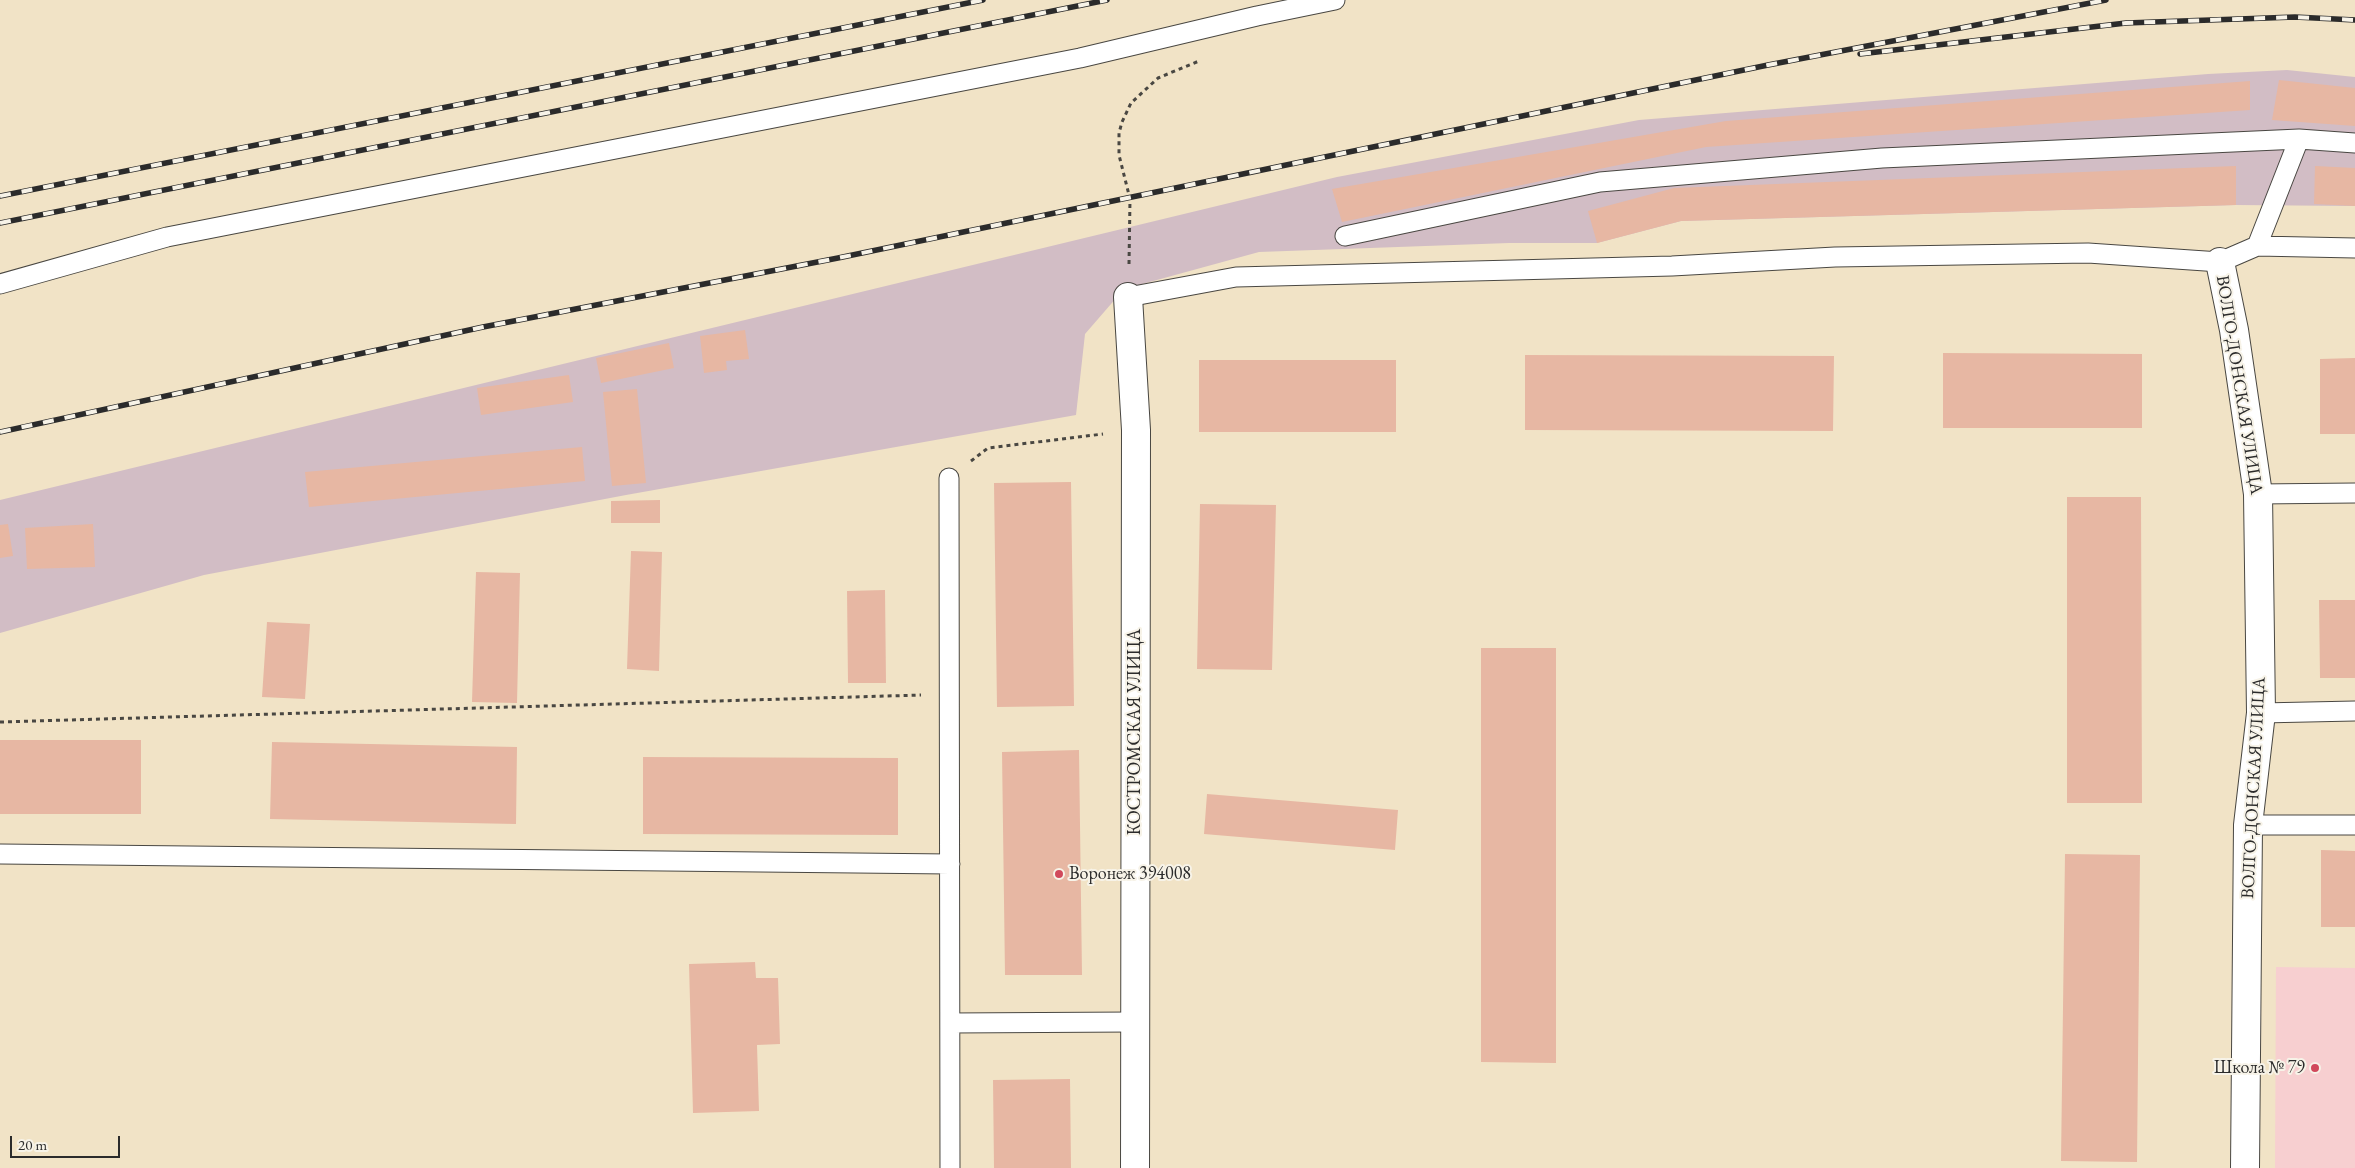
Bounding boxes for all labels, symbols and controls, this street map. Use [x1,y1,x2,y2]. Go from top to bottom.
street label: ВОЛГО-ДОНСКАЯ УЛИЦА [2211,274,2267,496]
street label: КОСТРОМСКАЯ УЛИЦА [1124,629,1146,835]
street label: ВОЛГО-ДОНСКАЯ УЛИЦА [2237,677,2271,899]
place label: Воронеж 394008 [1069,863,1191,885]
marker: Воронеж 394008 [1053,868,1065,880]
place label: Школа № 79 [2214,1057,2305,1079]
marker: Школа № 79 [2309,1062,2321,1074]
scale bar [12,1126,122,1158]
text: 20 m [18,1135,47,1154]

